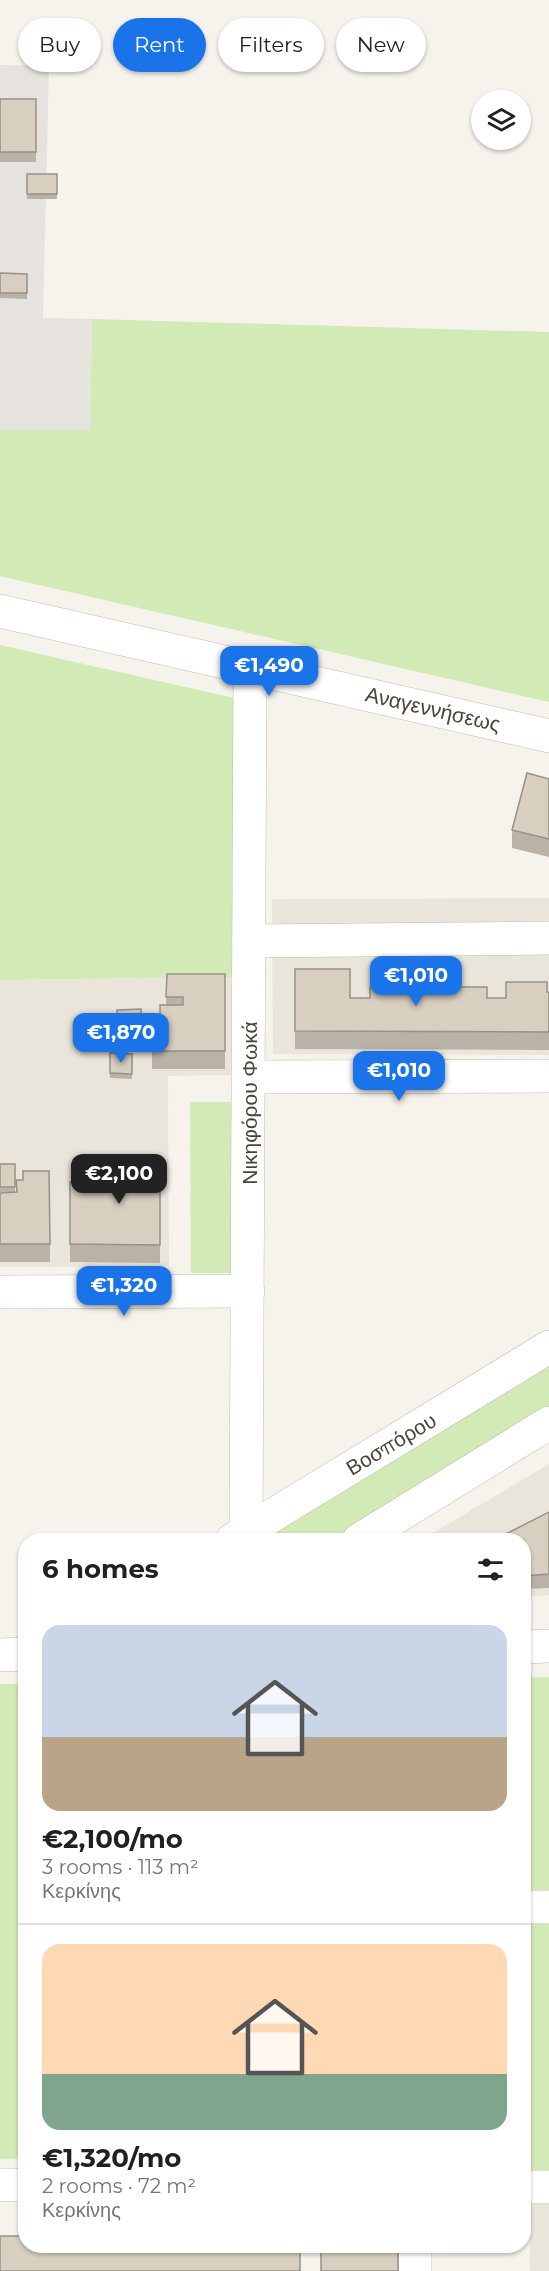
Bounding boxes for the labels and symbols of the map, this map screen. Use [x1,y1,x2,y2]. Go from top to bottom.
pin: €1,490 [220,646,318,697]
street label: Αναγεννήσεως [363,681,503,737]
pin: €1,010 [367,956,465,1007]
pin: €1,870 [72,1013,170,1064]
street label: Νικηφόρου Φωκά [237,1021,262,1185]
pin: €1,010 [350,1051,448,1102]
pin: €2,100 [70,1154,168,1205]
pin: €1,320 [75,1266,173,1317]
street label: Βοσπόρου [341,1407,441,1481]

